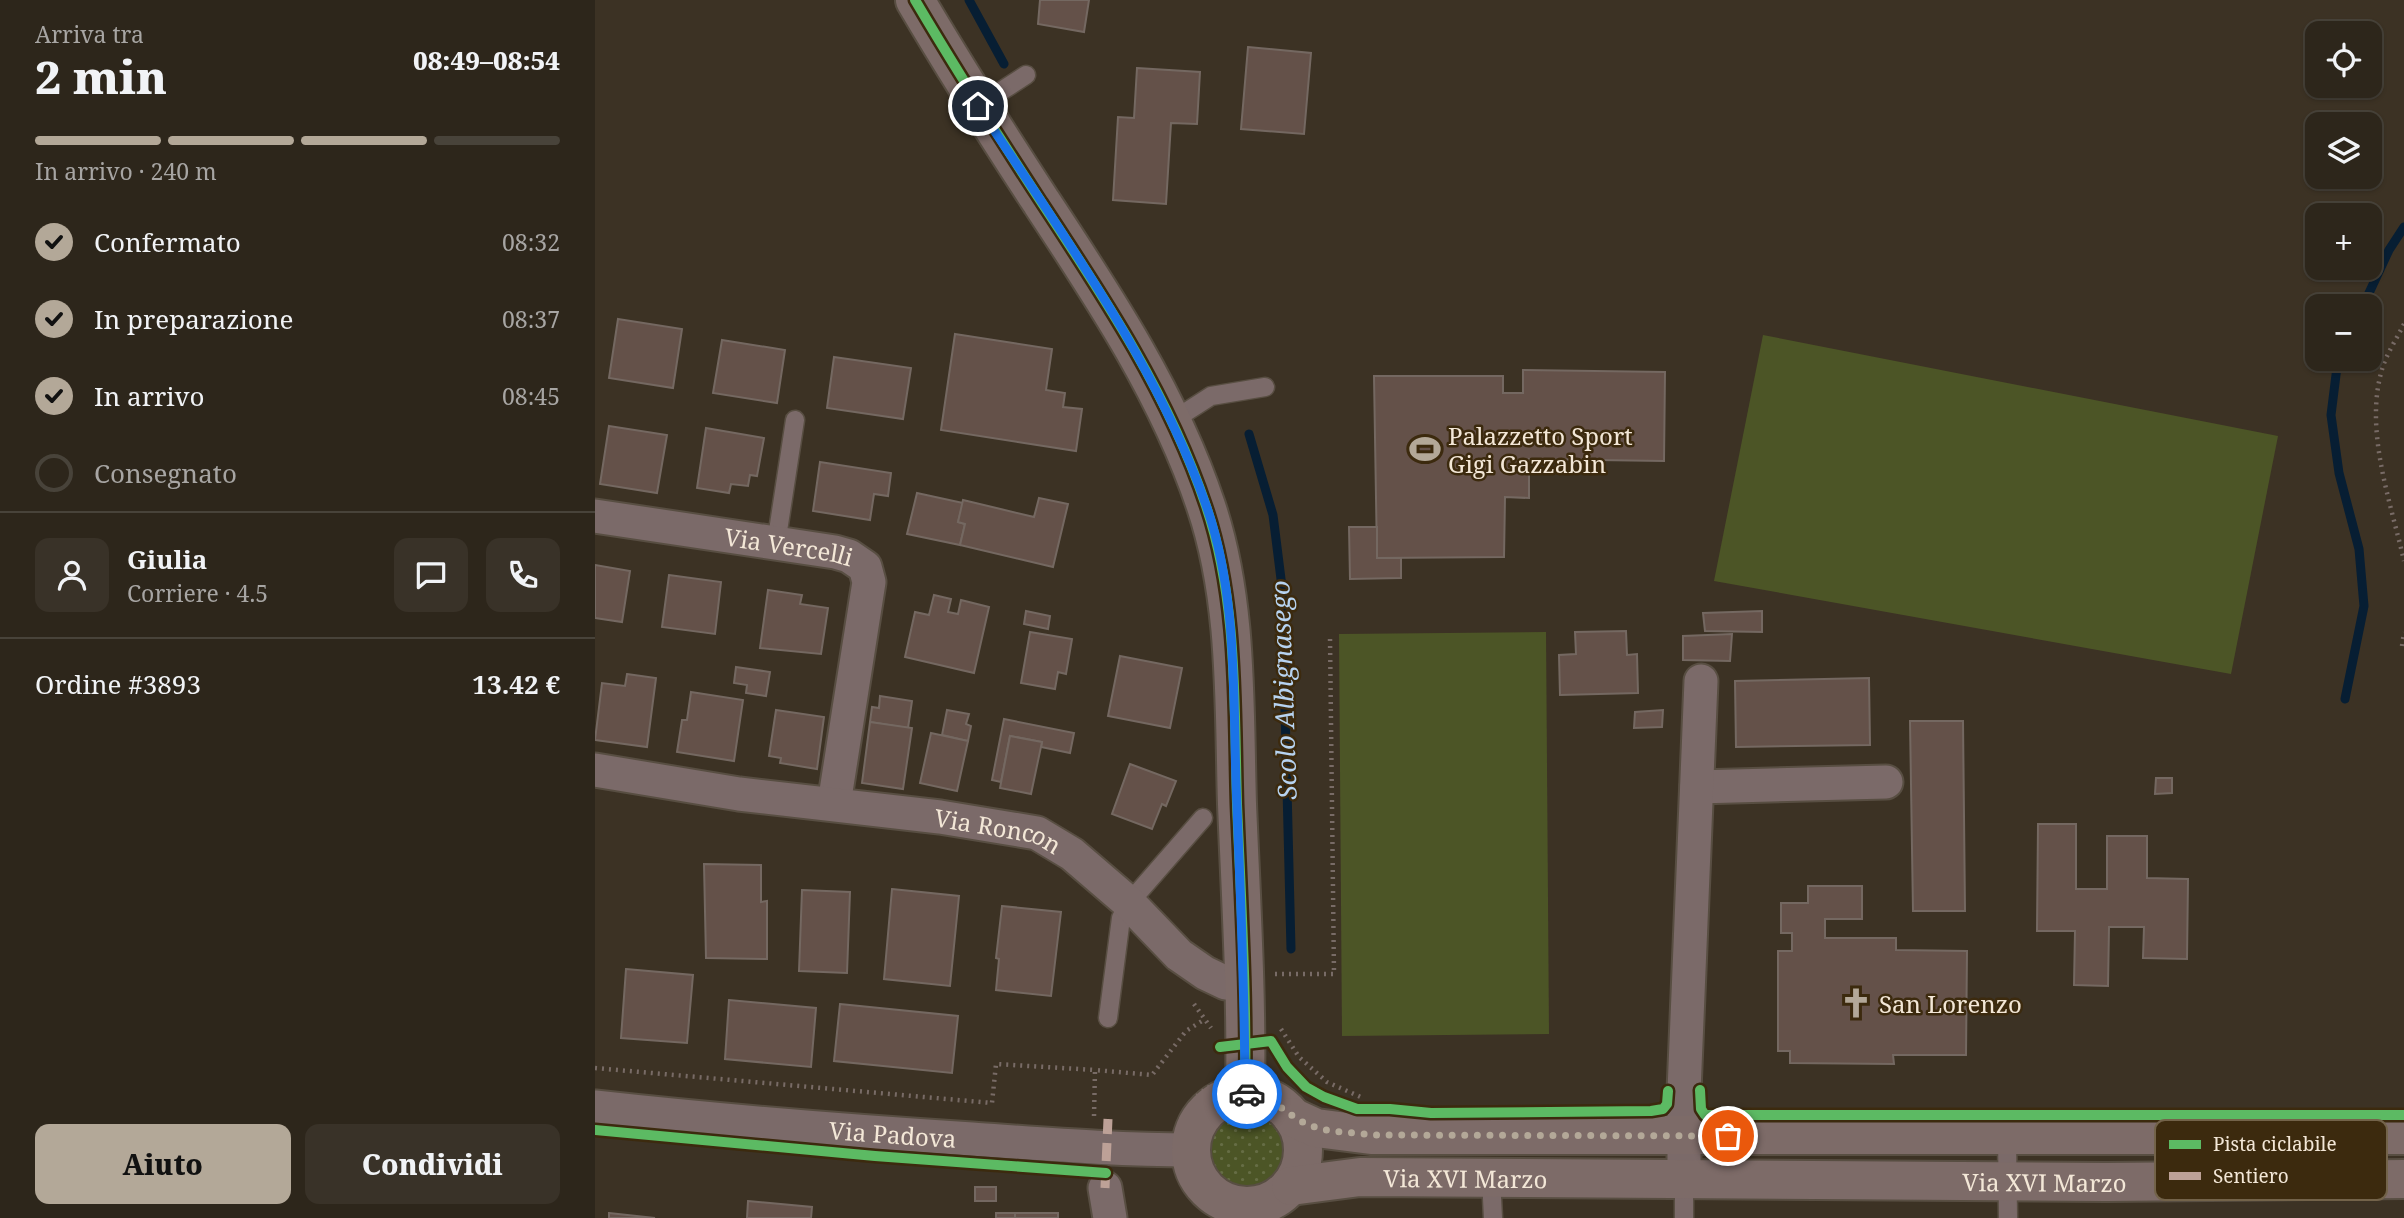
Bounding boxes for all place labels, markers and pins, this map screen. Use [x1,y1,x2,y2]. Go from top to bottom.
pin [948,76,1008,136]
place label: Palazzetto Sport Gigi Gazzabin [1448,419,1633,480]
sports icon: Palazzetto Sport Gigi Gazzabin [1408,432,1442,466]
church icon: San Lorenzo [1839,986,1873,1020]
place label: San Lorenzo [1879,987,2022,1020]
pin [1698,1106,1758,1166]

